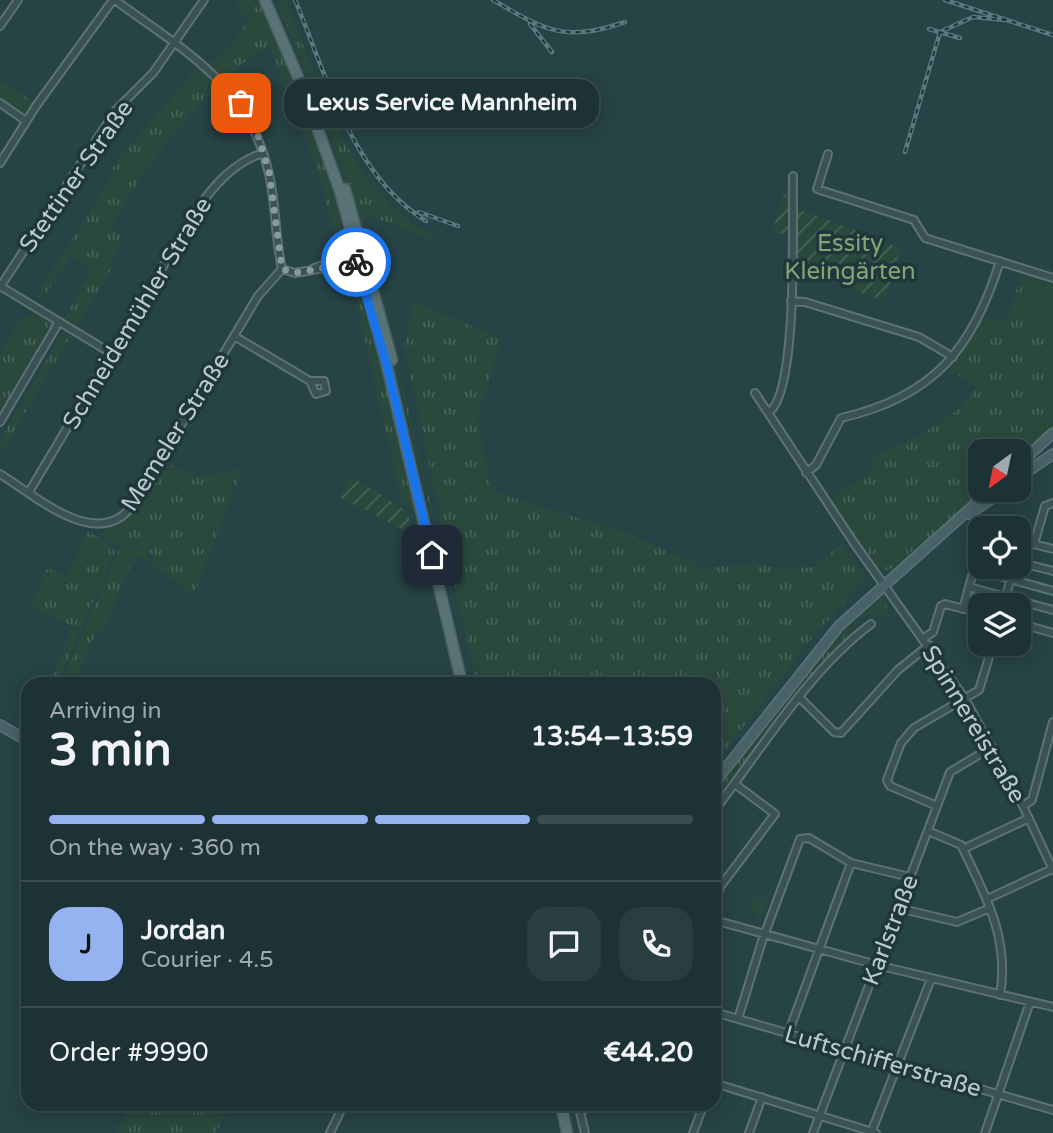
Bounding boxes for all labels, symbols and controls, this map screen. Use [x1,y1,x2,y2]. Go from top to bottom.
pin [211,73,271,133]
callout: Lexus Service Mannheim [283,78,598,128]
icon: bag [222,84,260,122]
text: Lexus Service Mannheim [306,89,577,117]
street label: Stettiner Straße [13,95,140,258]
street label: Schneidemühler Straße [57,192,218,435]
courier [321,227,391,297]
park label: Essity Kleingärten [784,229,916,286]
icon: bike [337,243,375,281]
street label: Memeler Straße [115,348,236,517]
north arrow [968,439,1031,502]
map controls [968,439,1031,656]
button: locate [968,516,1031,579]
pin [402,525,462,585]
icon: home [413,536,451,574]
button: layers [968,593,1031,656]
street label: Spinnereistraße [915,640,1032,808]
text: Arriving in [49,697,162,725]
text: 13:54–13:59 [531,721,693,752]
text: 3 min [49,723,172,778]
text: On the way · 360 m [49,834,261,862]
street label: Karlstraße [856,871,925,990]
button: chat [527,907,601,981]
button: phone [619,907,693,981]
text: Jordan [141,915,225,946]
text: J [80,929,92,960]
text: Courier · 4.5 [141,946,274,974]
street label: Luftschifferstraße [781,1019,985,1103]
text: Order #9990 [49,1037,209,1068]
text: €44.20 [603,1037,693,1068]

